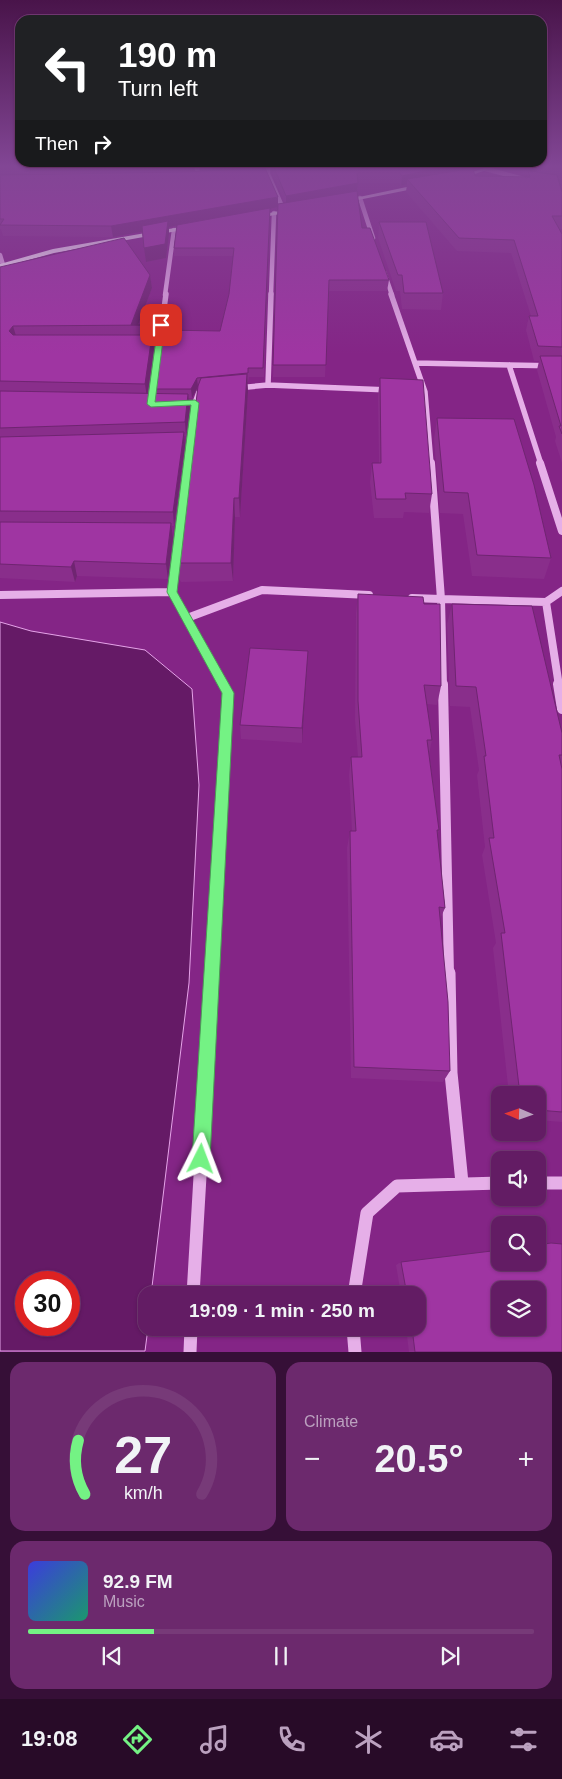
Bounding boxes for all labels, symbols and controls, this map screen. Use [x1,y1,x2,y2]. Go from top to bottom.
icon: left [35,35,100,100]
text: 190 m [118,35,217,74]
text: Turn left [118,76,198,101]
icon: right [88,130,116,158]
text: Then [35,133,78,154]
pin [140,304,182,346]
icon: arrive [147,311,175,339]
north arrow [491,1086,546,1141]
map controls [491,1086,546,1336]
position arrow [174,1132,226,1184]
button: sound [491,1151,546,1206]
button: search [491,1216,546,1271]
speed limit sign: 30 [15,1271,80,1336]
button: layers [491,1281,546,1336]
text: 19:09 · 1 min · 250 m [189,1300,375,1321]
text: Climate [304,1413,358,1430]
text: 27 [114,1426,172,1484]
text: 20.5° [374,1438,464,1480]
text: − [304,1443,320,1474]
text: + [518,1443,534,1474]
text: km/h [124,1483,162,1503]
text: 92.9 FM [103,1571,173,1592]
text: Music [103,1593,145,1610]
icon: previous [98,1642,126,1670]
icon: pause [267,1642,295,1670]
icon: next [436,1642,464,1670]
icon: directions [120,1722,155,1757]
icon: music [197,1722,232,1757]
icon: phone [274,1722,309,1757]
icon: climate [351,1722,386,1757]
icon: car [429,1722,464,1757]
icon: filters [506,1722,541,1757]
text: 19:08 [21,1726,77,1751]

